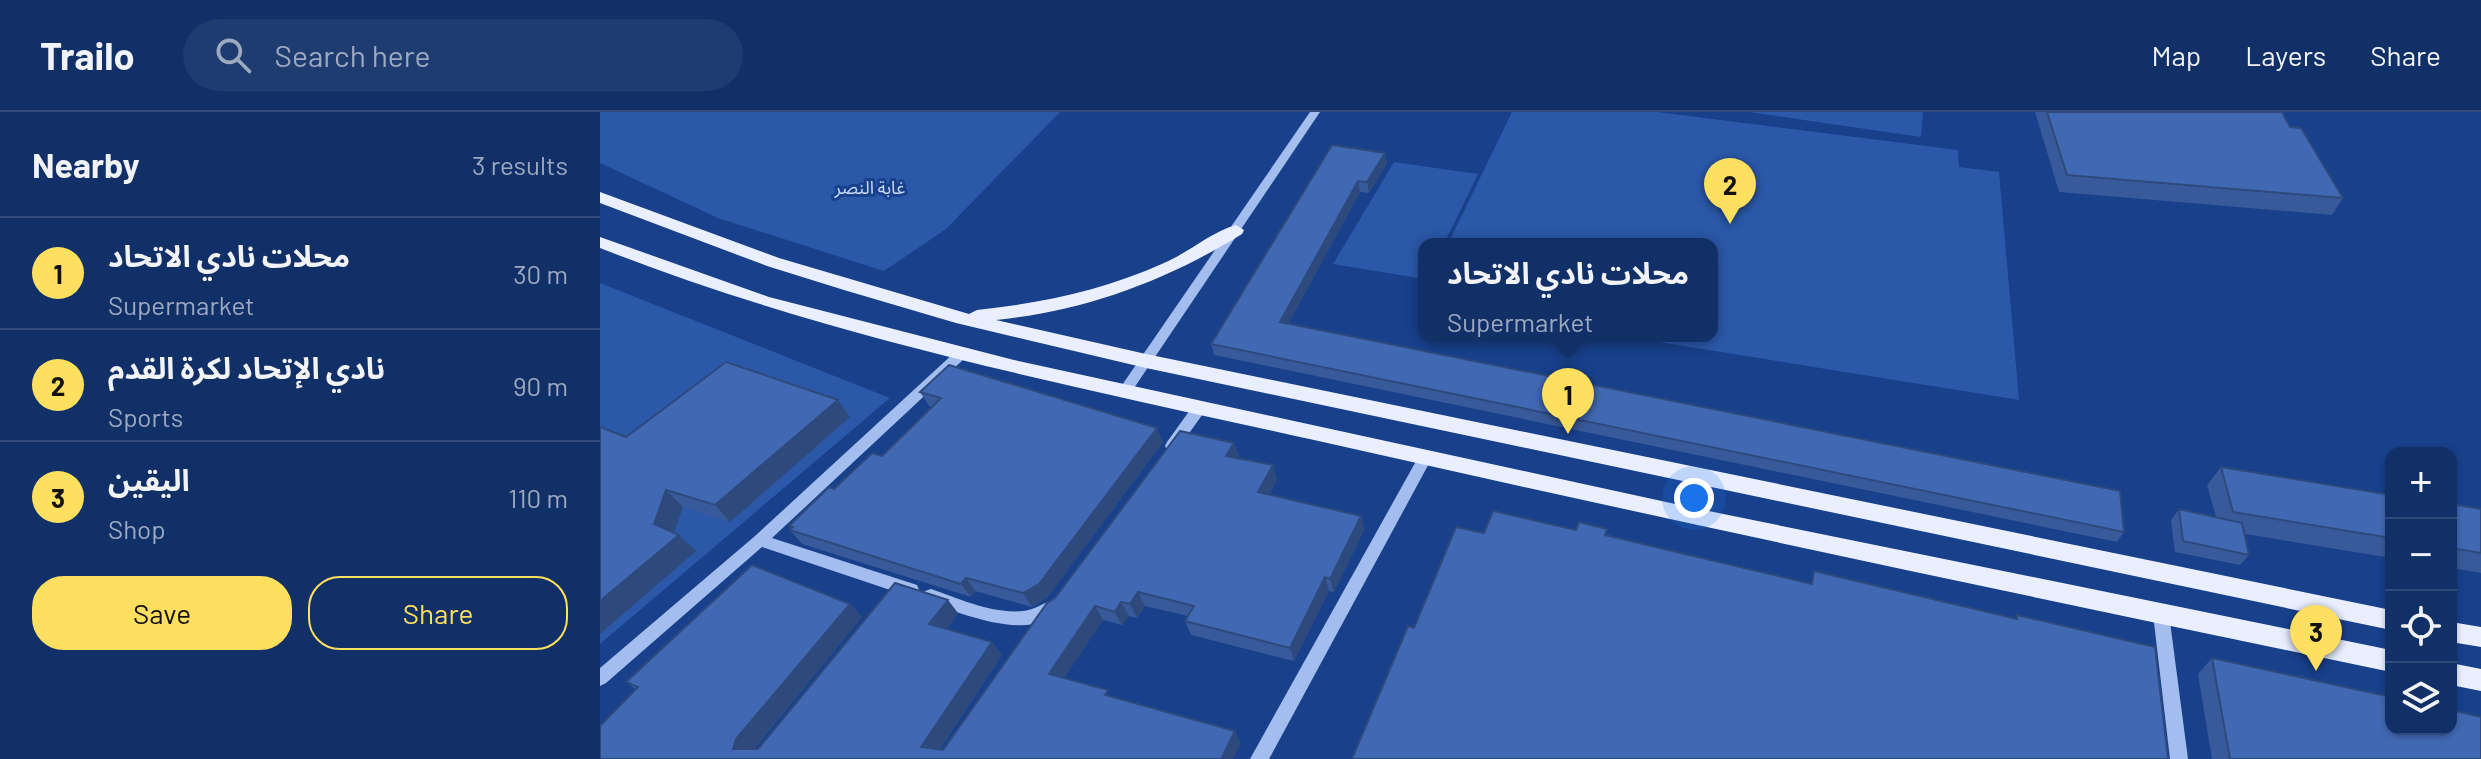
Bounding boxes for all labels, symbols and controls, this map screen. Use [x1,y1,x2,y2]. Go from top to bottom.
search box [183,19,743,91]
text: Trailo [40,32,135,78]
icon: search [211,33,255,77]
text: Search here [275,37,431,73]
text: Map [2151,38,2201,72]
text: Layers [2245,38,2326,72]
text: Share [2370,38,2441,72]
text: Nearby [32,144,140,185]
text: 3 results [472,149,568,180]
pin: 2 [1704,158,1756,224]
park label: غابة النصر [834,176,905,199]
text: محلات نادي الاتحاد [108,237,350,273]
popup [1418,238,1718,342]
text: محلات نادي الاتحاد [1447,254,1689,290]
text: 1 [53,258,63,289]
text: 30 m [513,258,568,289]
text: Supermarket [108,289,255,320]
text: Supermarket [1447,306,1594,337]
text: نادي الإتحاد لكرة القدم [108,349,385,385]
pin: 1 [1542,368,1594,434]
text: 2 [51,370,65,401]
text: 90 m [513,370,568,401]
text: Sports [108,401,183,432]
map controls [2385,447,2457,735]
button: + [2385,447,2457,519]
text: اليقين [108,461,190,497]
your location [1674,478,1714,518]
text: 3 [51,482,65,513]
text: 110 m [508,482,568,513]
text: Shop [108,513,166,544]
button: − [2385,519,2457,591]
button: Save [32,576,292,650]
button: Share [308,576,568,650]
button: locate [2385,591,2457,663]
pin: 3 [2290,605,2342,671]
button: layers [2385,663,2457,735]

